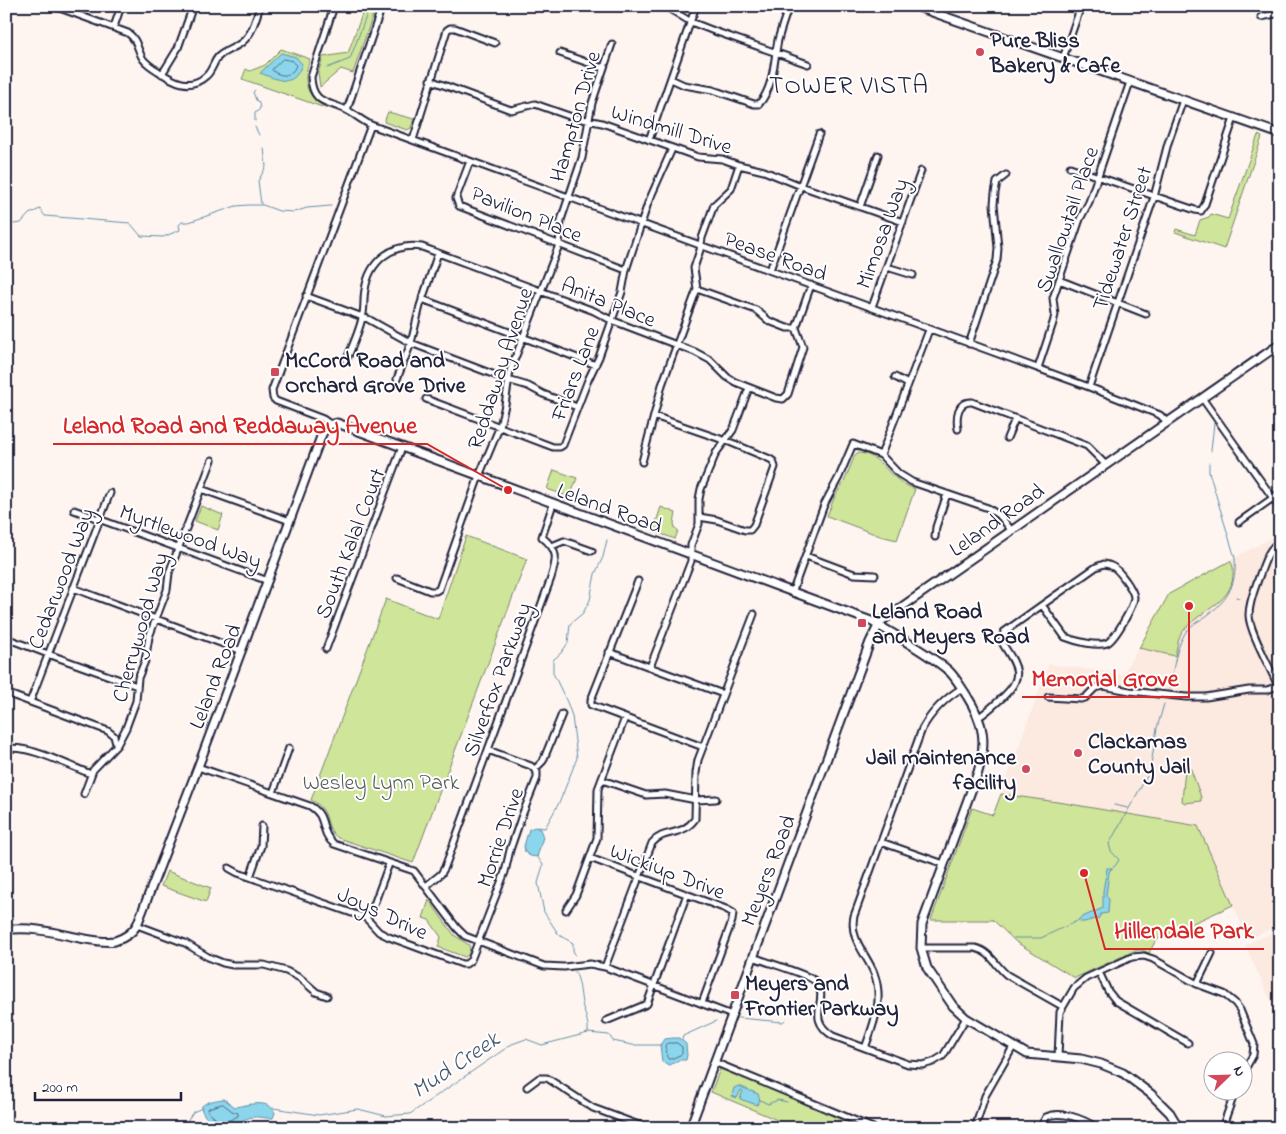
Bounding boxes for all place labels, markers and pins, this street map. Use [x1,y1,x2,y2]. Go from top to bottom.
place label: Pure Bliss Bakery & Cafe [989,26,1121,84]
marker: Pure Bliss Bakery & Cafe [974,46,986,58]
place label: McCord Road and Orchard Grove Drive [285,346,467,403]
marker: McCord Road and Orchard Grove Drive [269,366,281,378]
callout: Leland Road and Reddaway Avenue [53,405,427,444]
place label: Leland Road and Meyers Road [872,597,1030,655]
marker: Leland Road and Meyers Road [856,617,868,629]
callout: Memorial Grove [1022,658,1189,697]
place label: Clackamas County Jail [1088,727,1191,785]
place label: Jail maintenance facility [866,743,1017,801]
marker: Clackamas County Jail [1072,747,1084,759]
marker: Jail maintenance facility [1020,763,1032,775]
callout: Hillendale Park [1105,910,1264,949]
place label: Meyers and Frontier Parkway [744,969,898,1027]
marker: Meyers and Frontier Parkway [729,989,741,1001]

